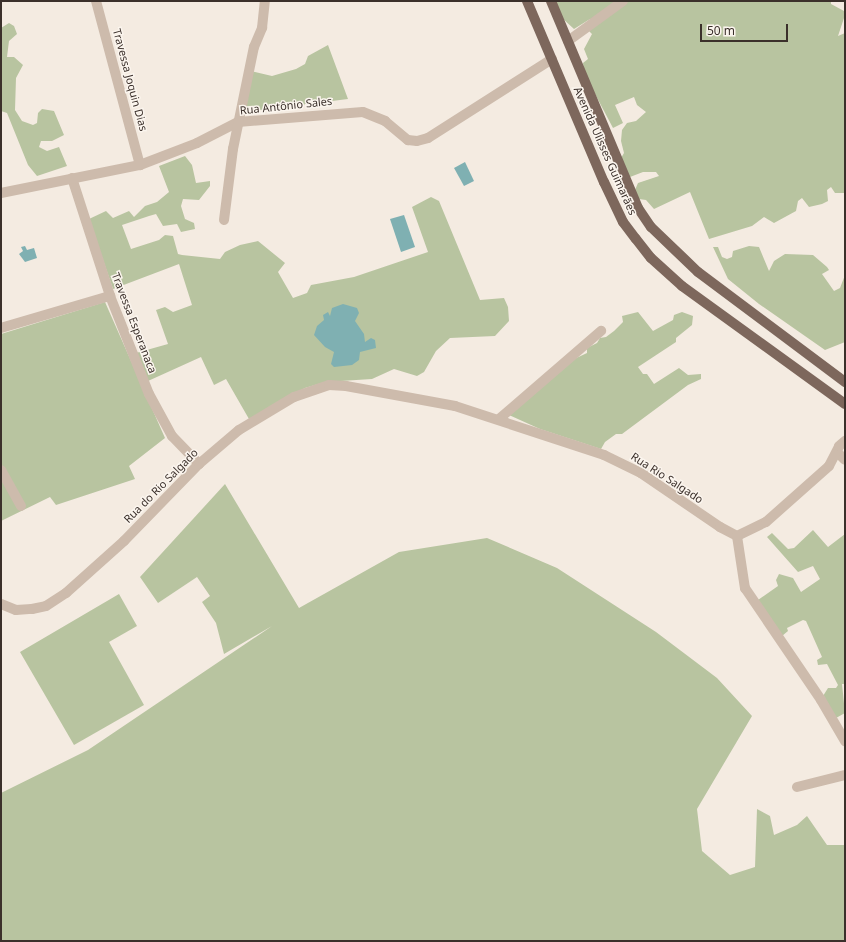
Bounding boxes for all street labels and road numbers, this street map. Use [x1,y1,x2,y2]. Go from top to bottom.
street label: Travessa Joquin Dias [110,27,150,133]
street label: Avenida Ulisses Guimarães [571,85,639,217]
street label: Rua Antônio Sales [239,95,333,117]
street label: Travessa Esperanaca [109,271,159,375]
street label: Rua do Rio Salgado [121,446,201,526]
street label: Rua Rio Salgado [628,450,706,506]

